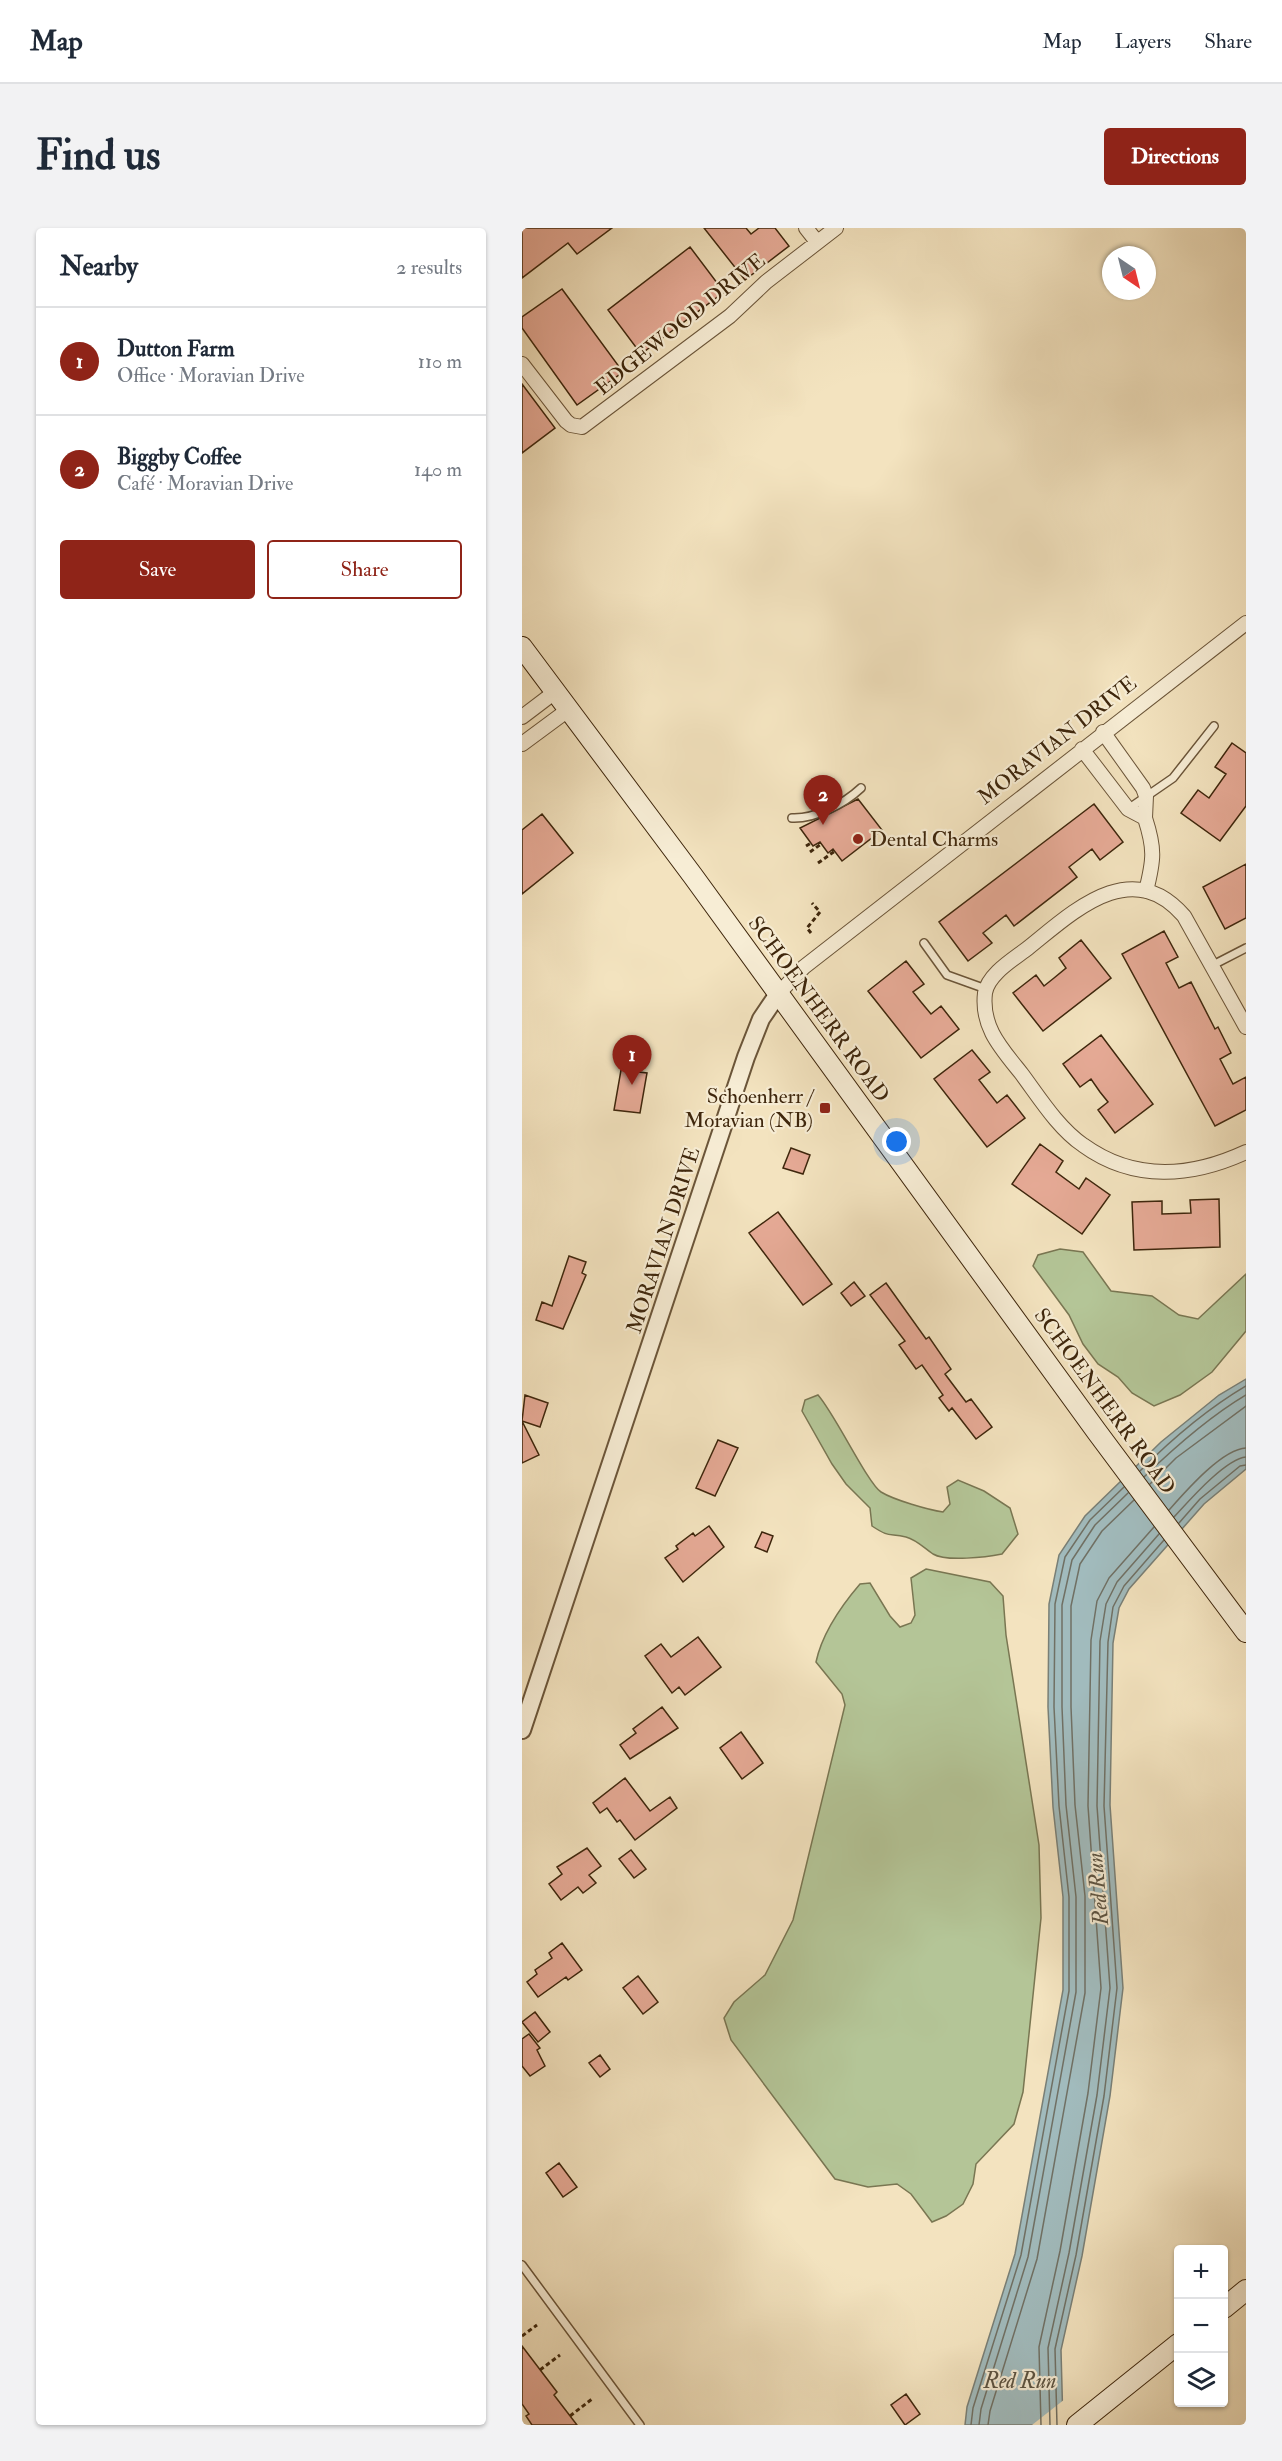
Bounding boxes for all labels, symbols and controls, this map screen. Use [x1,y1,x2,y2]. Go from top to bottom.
text: Map [30,24,83,59]
text: Map [1042,28,1082,55]
text: Layers [1115,28,1171,55]
text: Share [1204,28,1252,55]
button: Directions [1104,128,1246,185]
text: Find us [36,130,160,182]
north arrow [1102,246,1156,300]
street label: EDGEWOOD DRIVE [590,247,771,401]
text: Nearby [60,251,138,283]
text: 2 results [396,255,462,280]
text: Dutton Farm [117,335,235,363]
text: 1 [76,349,83,374]
text: 110 m [418,349,462,374]
text: Office · Moravian Drive [117,363,305,388]
text: Biggby Coffee [117,443,241,471]
text: 2 [74,457,85,482]
text: 140 m [414,457,462,482]
text: Café · Moravian Drive [117,471,293,496]
button: Save [60,540,255,599]
button: Share [267,540,462,599]
street label: MORAVIAN DRIVE [972,670,1142,811]
pin: 2 [804,776,842,825]
place label: Dental Charms [870,826,998,853]
marker: Dental Charms [851,832,865,846]
street label: SCHOENHERR ROAD [742,911,895,1108]
pin: 1 [612,1036,652,1085]
place label: Schoenherr / Moravian (NB) [684,1083,816,1134]
marker: Schoenherr / Moravian (NB) [818,1101,832,1115]
your location [882,1127,911,1156]
street label: MORAVIAN DRIVE [621,1144,706,1337]
street label: SCHOENHERR ROAD [1028,1303,1181,1500]
water label: Red Run [1081,1851,1115,1928]
map controls [1174,2245,1228,2407]
button: + [1174,2245,1228,2299]
button: − [1174,2299,1228,2353]
button: layers [1174,2353,1228,2407]
water label: Red Run [982,2367,1057,2395]

